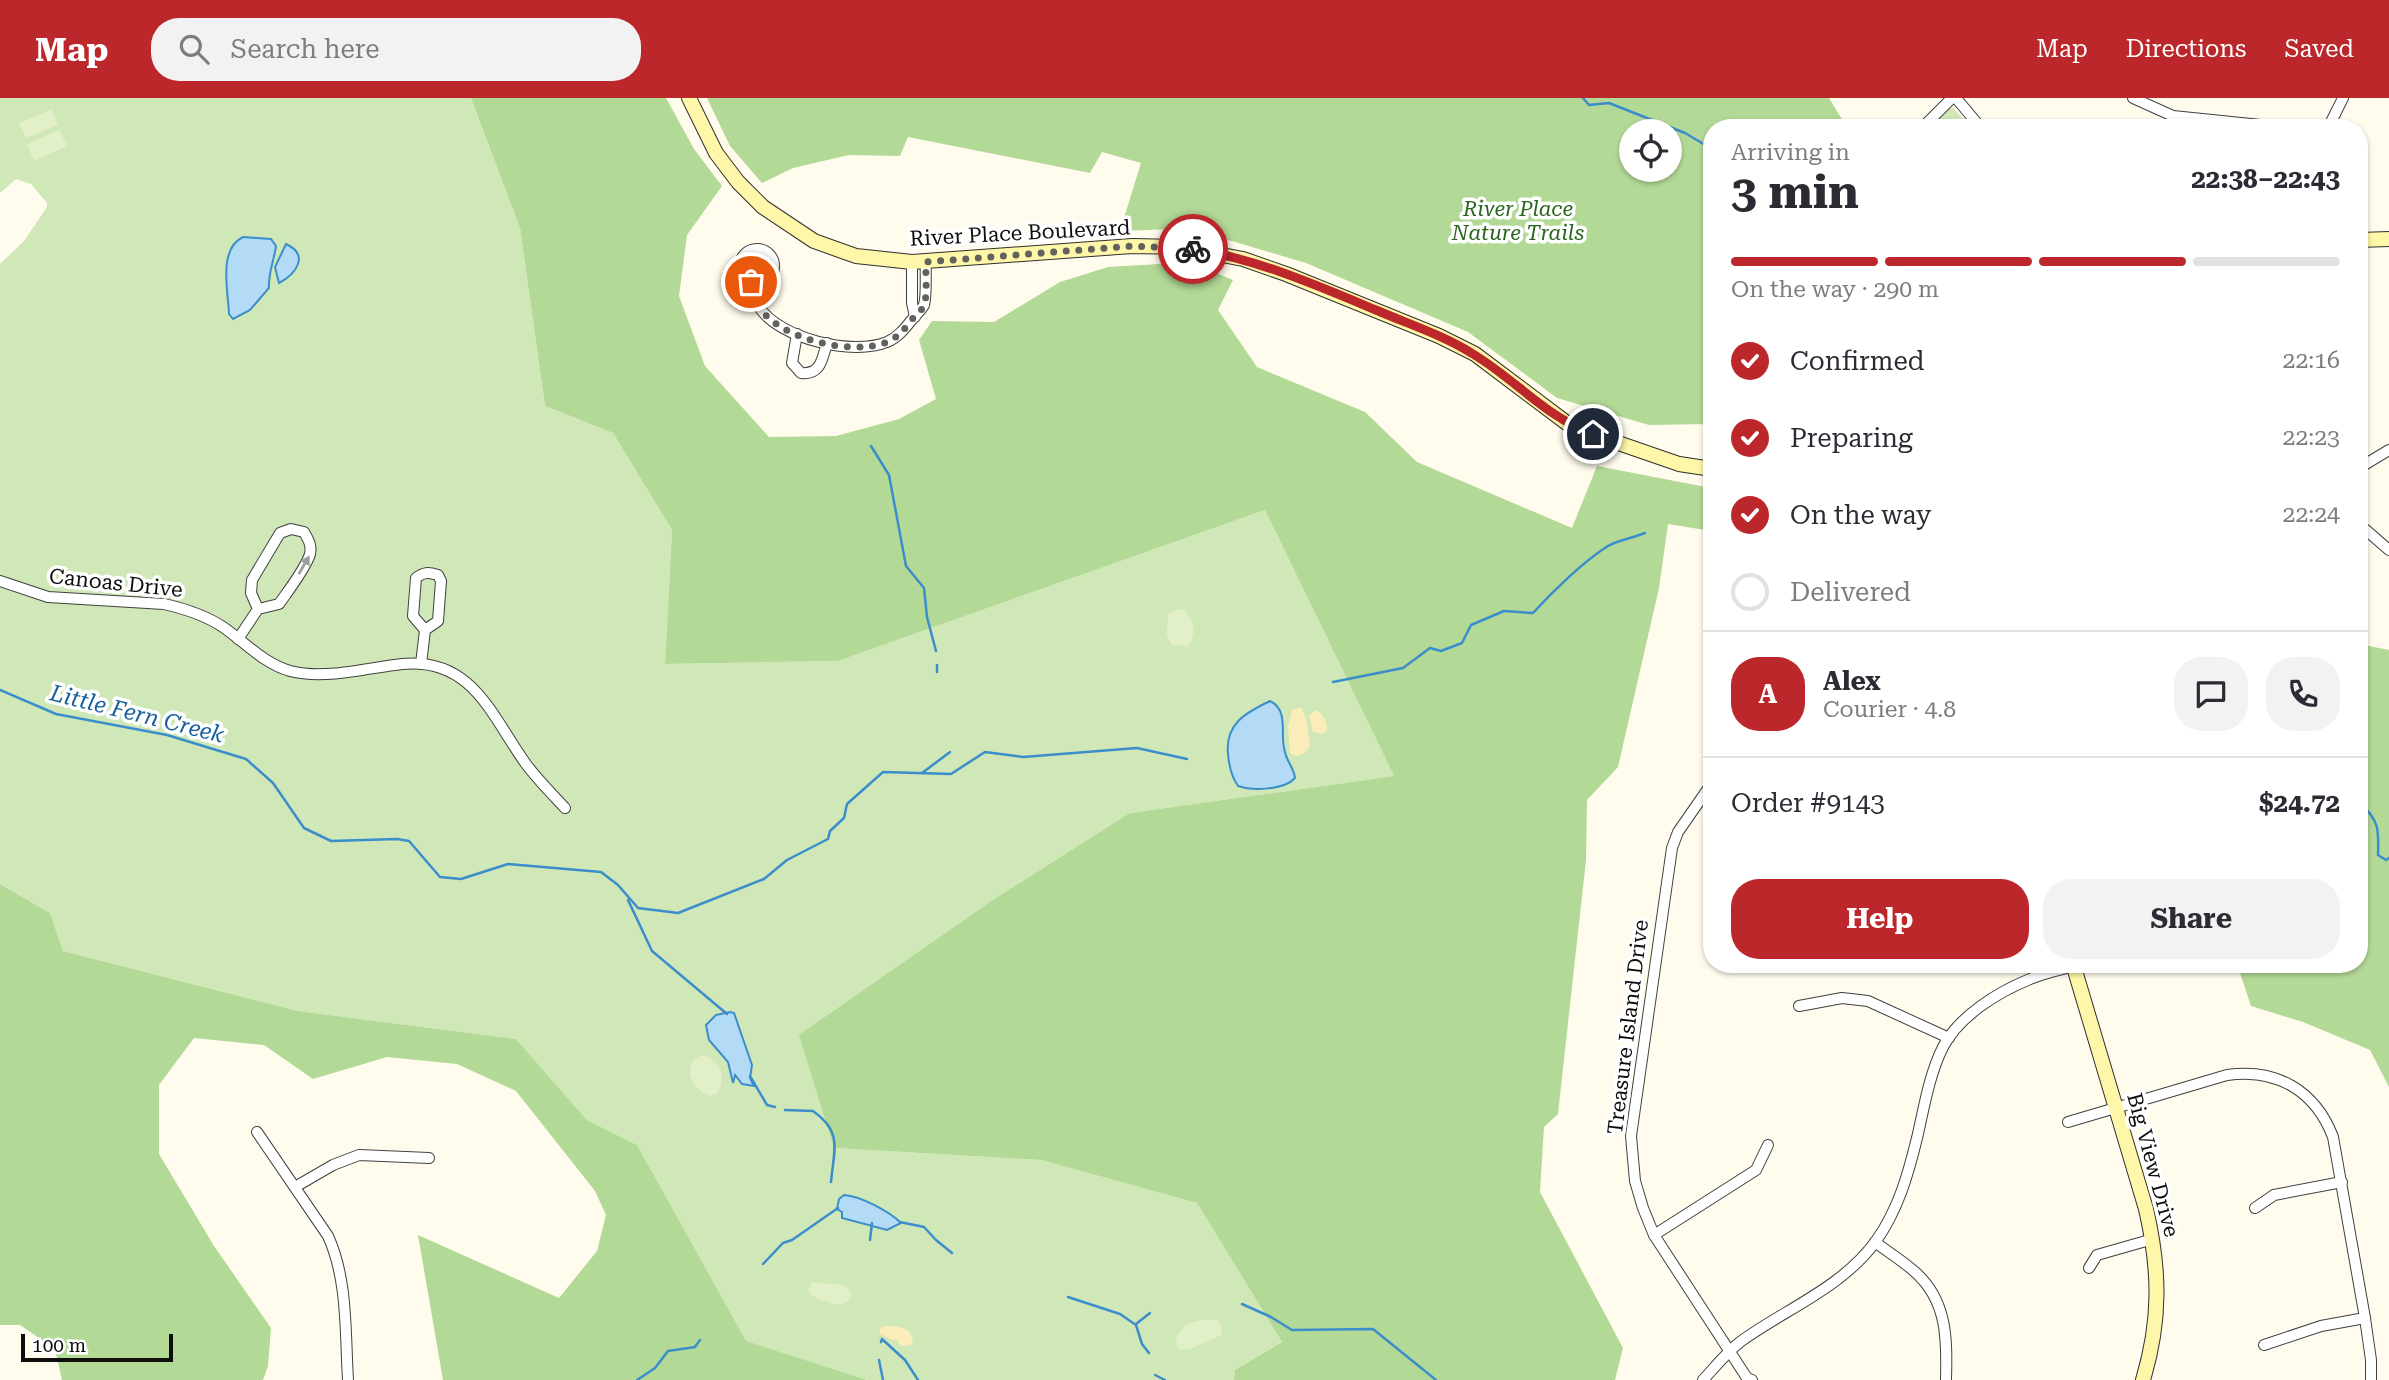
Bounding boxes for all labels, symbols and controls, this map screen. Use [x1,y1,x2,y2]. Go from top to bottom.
search box [151,18,641,81]
text: Map [35,30,109,69]
icon: search [175,30,213,68]
text: Search here [231,34,380,64]
text: Map [2036,35,2088,63]
text: Directions [2126,35,2246,63]
text: Saved [2284,35,2354,63]
map controls [1619,119,1682,182]
button: locate [1619,119,1682,182]
text: Arriving in [1731,139,1850,166]
text: 22:38–22:43 [2191,164,2340,194]
text: 3 min [1731,165,1859,219]
park label: River Place Nature Trails [1451,197,1584,245]
courier [1158,214,1228,284]
street label: River Place Boulevard [909,215,1132,251]
icon: bike [1174,230,1212,268]
pin [721,252,781,312]
icon: bag [732,263,770,301]
text: On the way · 290 m [1731,276,1939,303]
icon: check [1731,342,1769,380]
text: Confirmed [1790,346,1925,376]
text: 22:16 [2283,347,2340,374]
pin [1563,404,1623,464]
icon: home [1574,415,1612,453]
icon: check [1731,419,1769,457]
text: Preparing [1790,423,1913,453]
text: 22:23 [2283,424,2340,451]
icon: check [1731,496,1769,534]
text: On the way [1790,500,1931,530]
text: 22:24 [2283,501,2340,528]
one-way arrow [297,555,310,574]
street label: Canoas Drive [48,564,184,602]
text: Delivered [1790,577,1911,607]
button: chat [2174,657,2248,731]
button: phone [2266,657,2340,731]
text: Alex [1823,666,1881,696]
water label: Little Fern Creek [46,679,227,749]
text: A [1759,679,1777,709]
text: Courier · 4.8 [1823,696,1956,723]
text: Order #9143 [1731,788,1885,818]
text: $24.72 [2259,788,2340,818]
button: Help [1731,879,2029,959]
button: Share [2043,879,2340,959]
street label: Treasure Island Drive [1603,918,1653,1136]
street label: Big View Drive [2122,1090,2184,1240]
scale bar [21,1331,173,1363]
text: 100 m [32,1334,86,1357]

